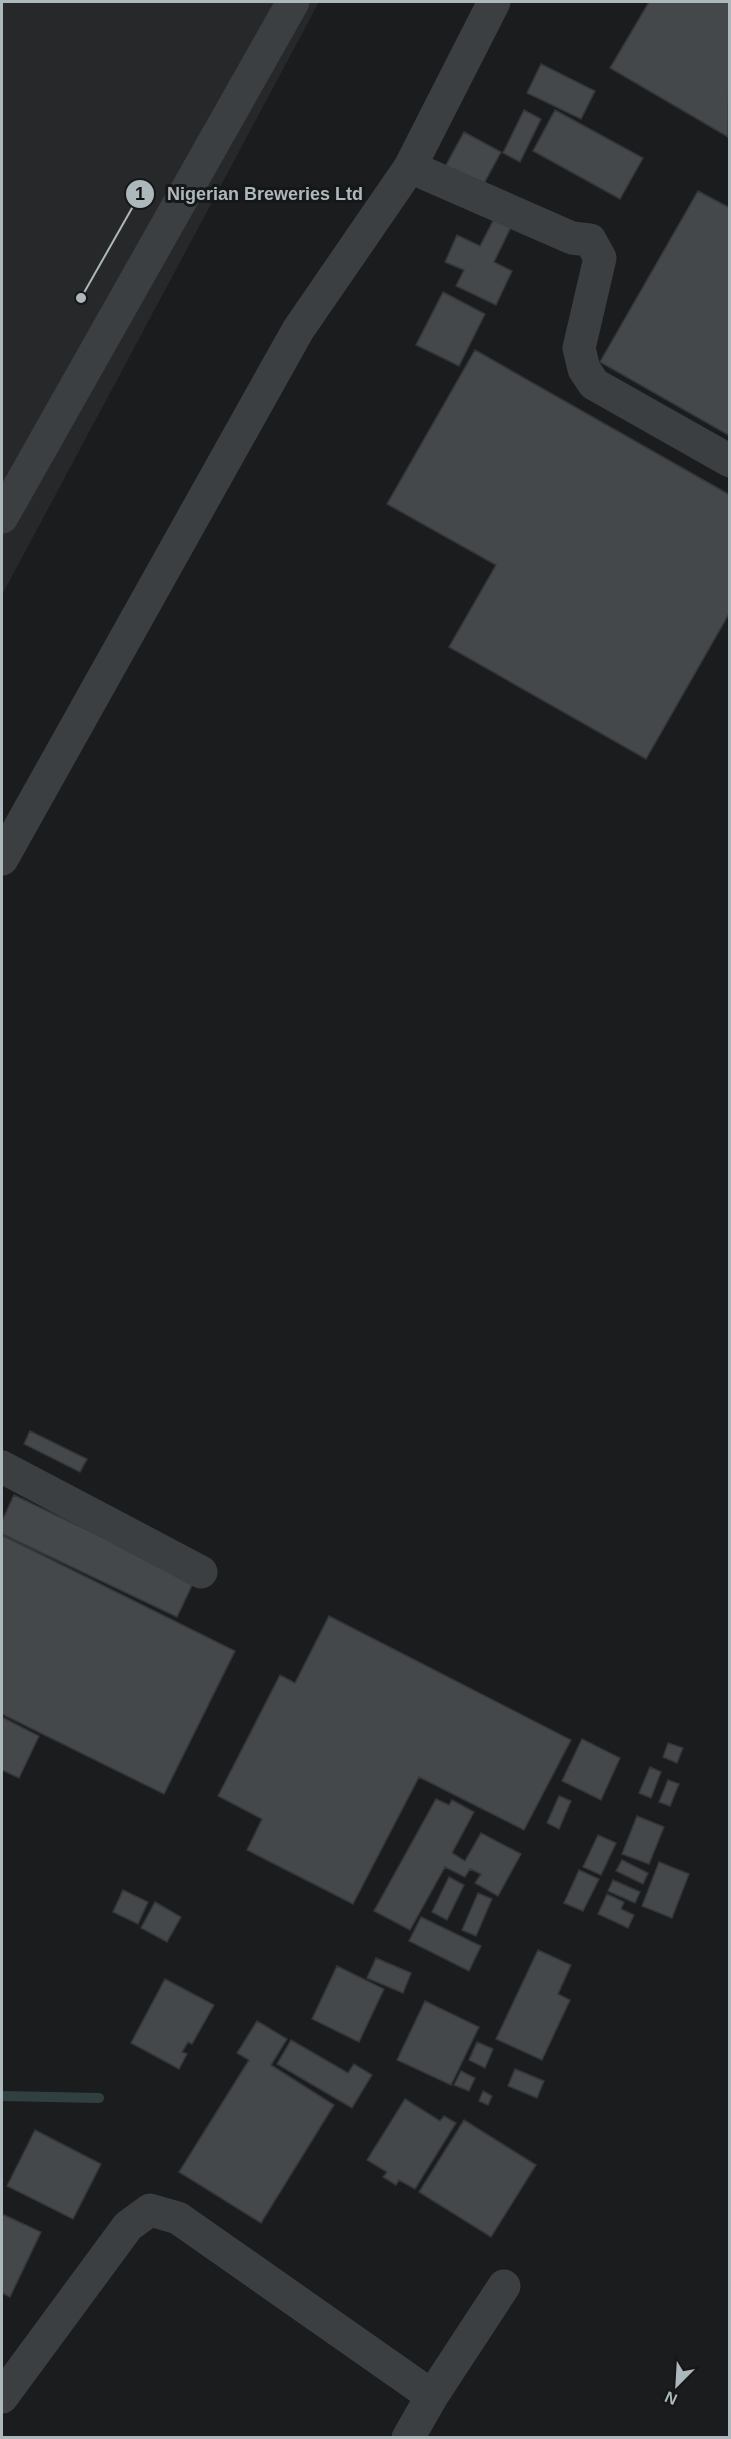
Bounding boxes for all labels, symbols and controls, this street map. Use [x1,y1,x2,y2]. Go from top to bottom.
callout: Nigerian Breweries Ltd [125,176,375,212]
text: 1 [135,184,145,204]
text: Nigerian Breweries Ltd [167,184,363,204]
north arrow [647,2355,707,2415]
text: N [662,2388,680,2408]

